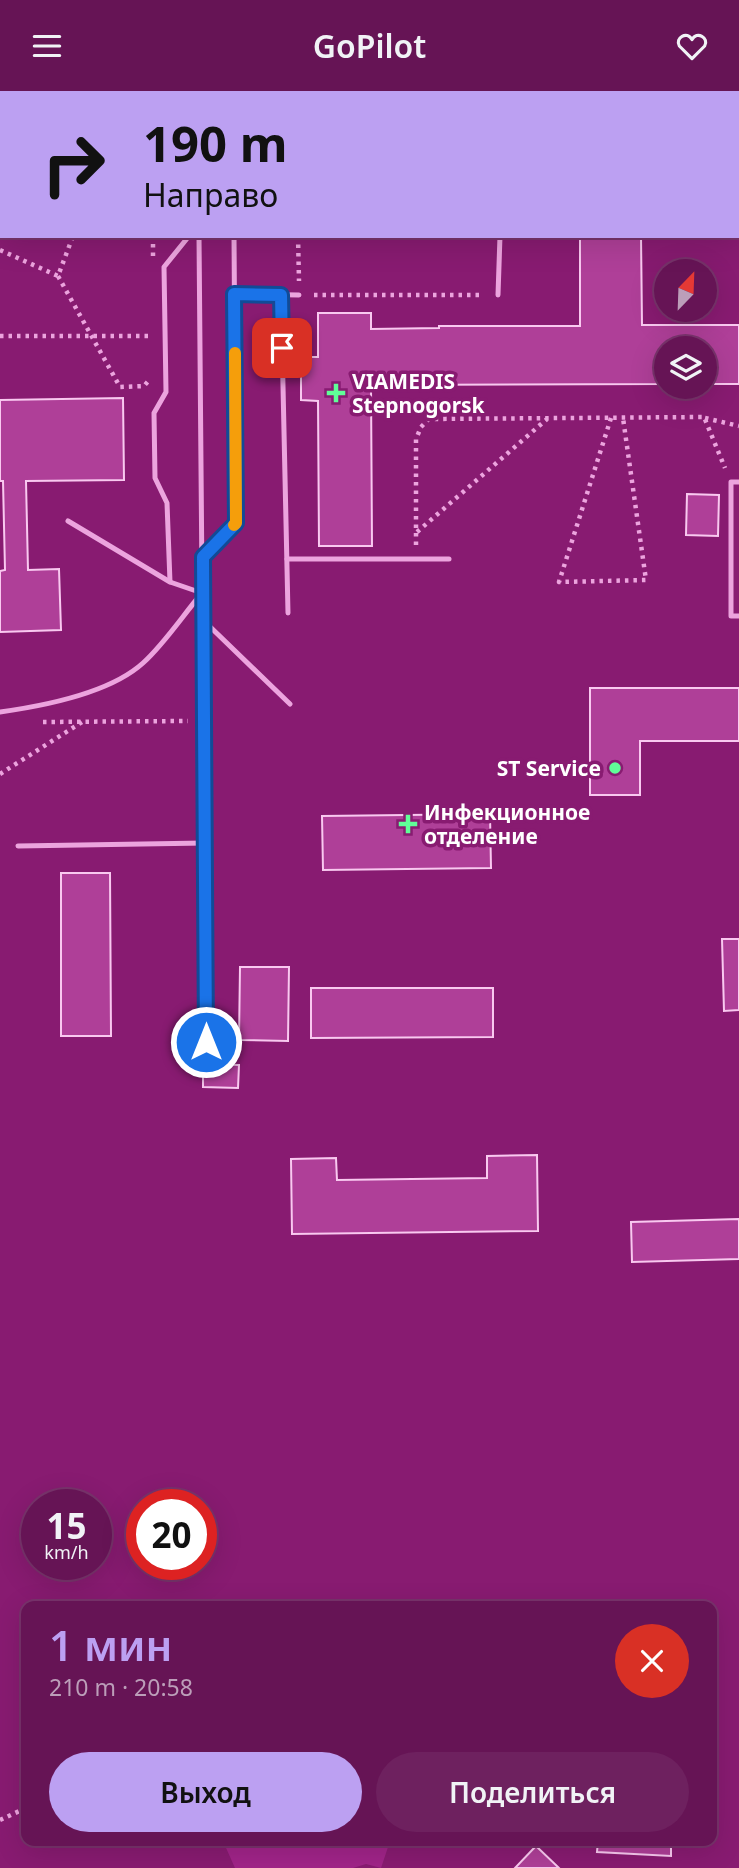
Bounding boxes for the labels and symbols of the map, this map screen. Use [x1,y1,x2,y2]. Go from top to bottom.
north arrow [654,259,718,322]
pin [252,318,312,378]
place label: VIAMEDIS Stepnogorsk [352,367,486,419]
marker: VIAMEDIS Stepnogorsk [326,383,346,403]
place label: ST Service [497,754,601,782]
marker: ST Service [607,760,623,776]
place label: Инфекционное отделение [424,798,590,850]
marker: Инфекционное отделение [398,814,418,834]
position arrow [169,1005,243,1079]
speed limit sign: 20 [126,1489,217,1580]

